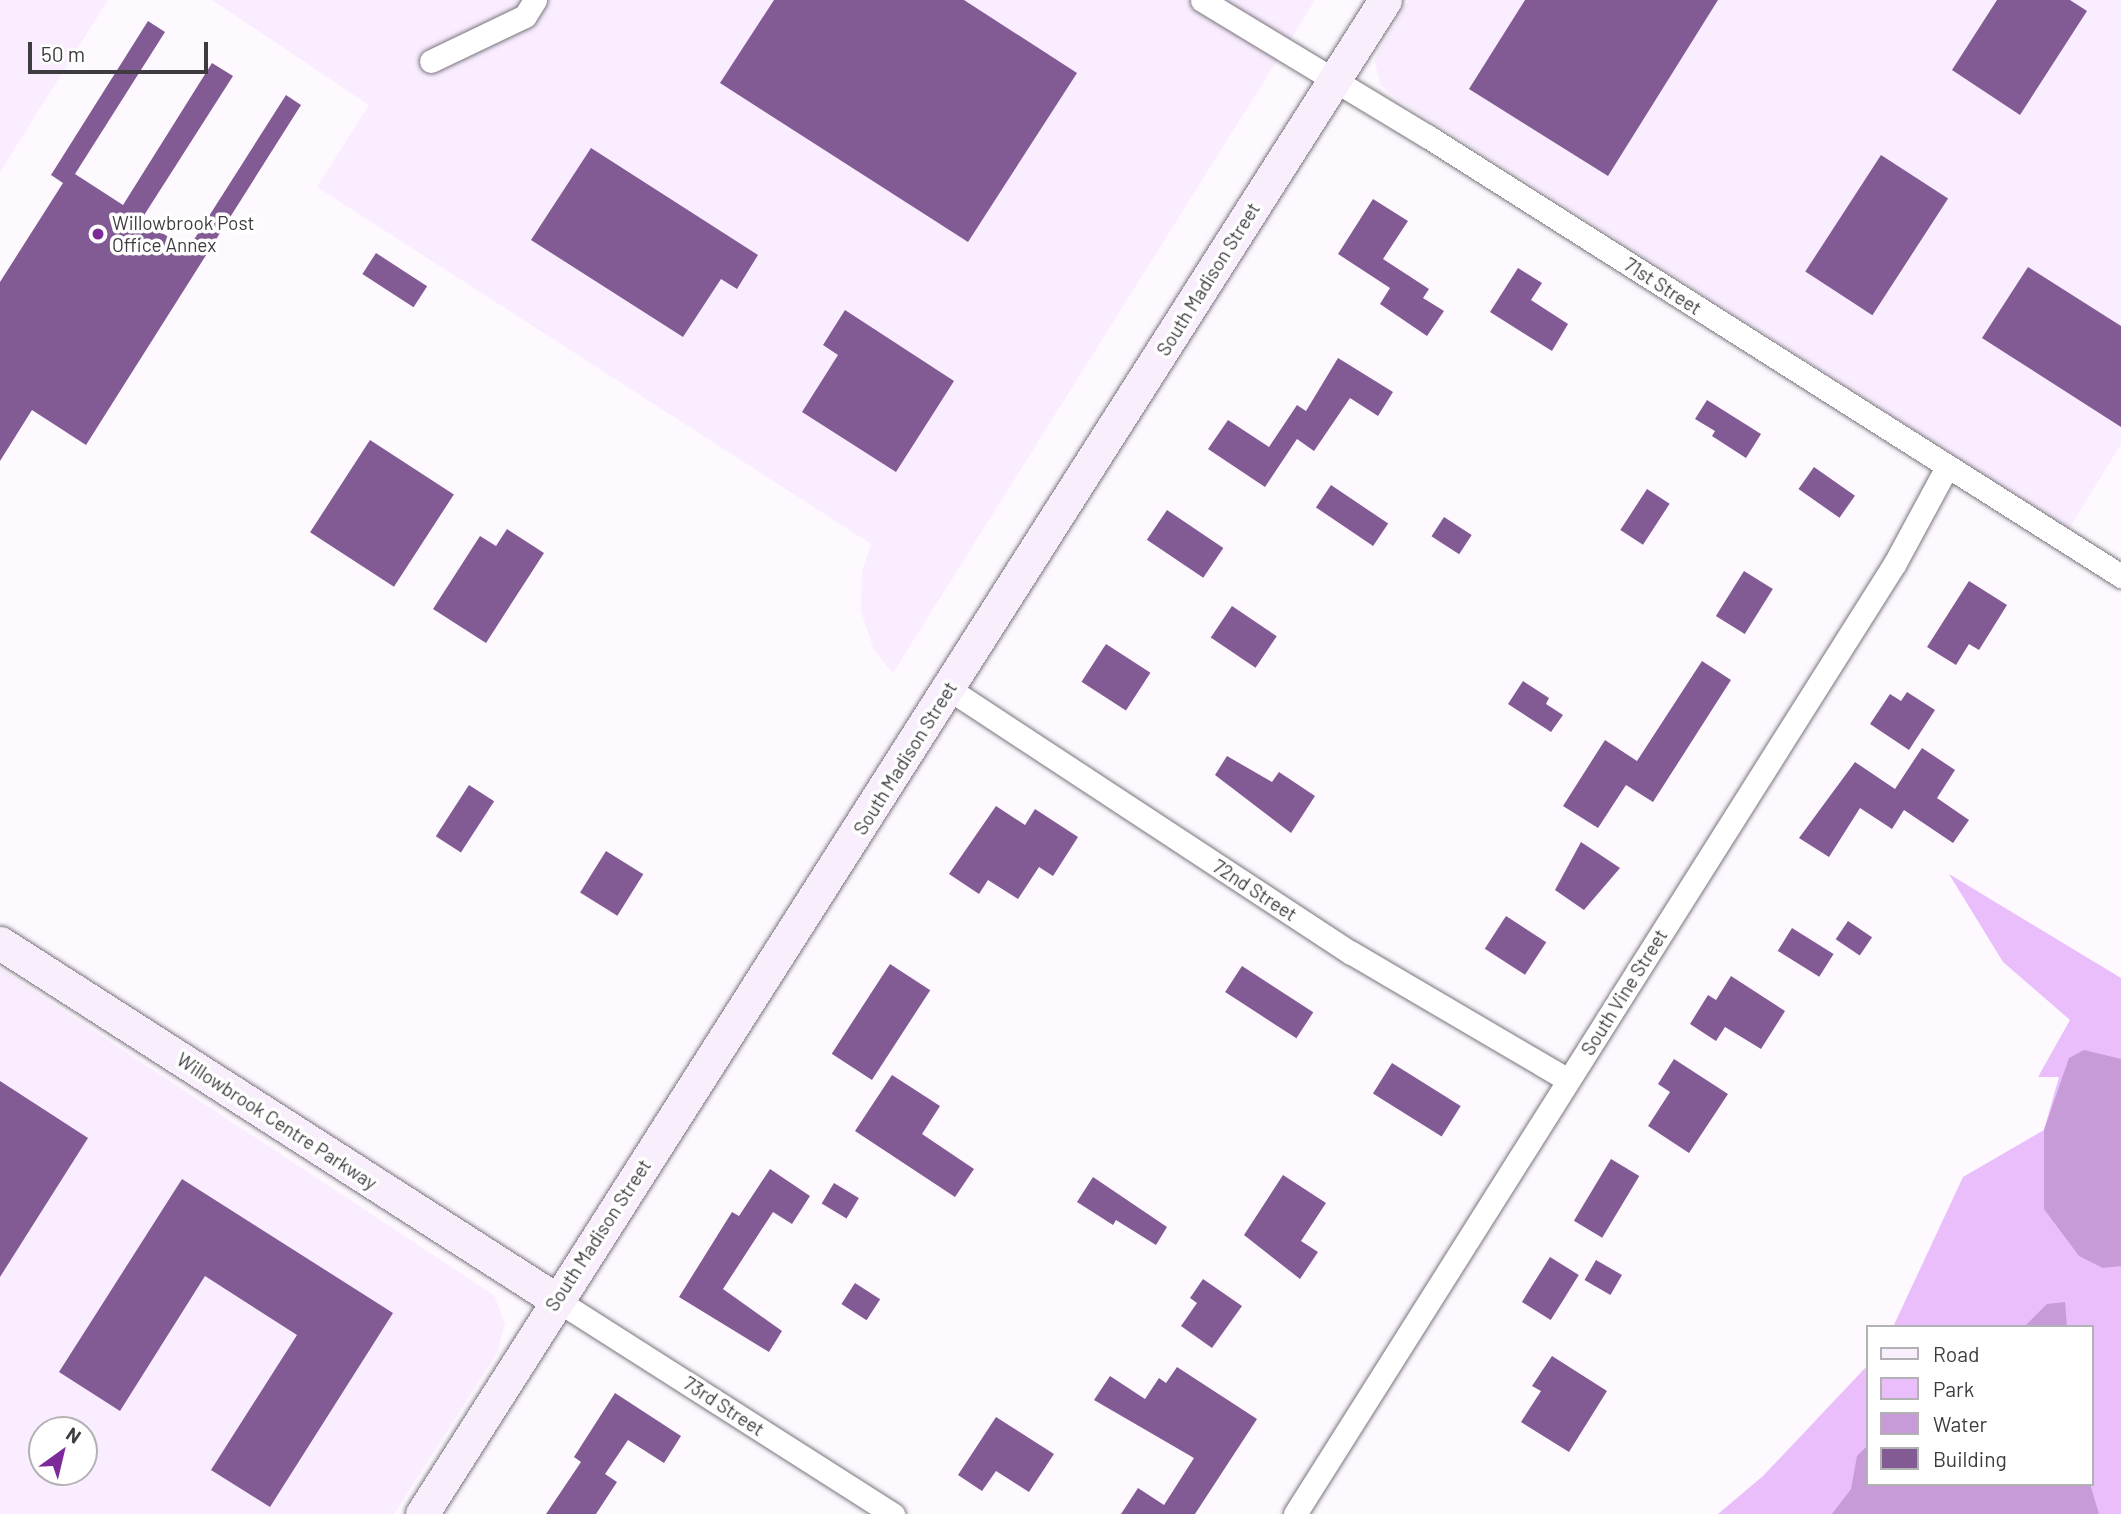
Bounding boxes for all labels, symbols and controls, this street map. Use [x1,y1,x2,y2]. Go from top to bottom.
scale bar [32,28,212,72]
text: 50 m [41,41,85,66]
street label: South Madison Street [1152,198,1264,360]
place label: Willowbrook Post Office Annex [112,212,254,256]
marker: Willowbrook Post Office Annex [90,226,106,242]
street label: 71st Street [1620,253,1706,319]
street label: South Madison Street [849,677,961,839]
street label: 72nd Street [1209,854,1301,926]
street label: South Vine Street [1576,925,1672,1059]
street label: Willowbrook Centre Parkway [173,1048,381,1194]
street label: South Madison Street [540,1155,656,1315]
legend [1866,1325,2093,1486]
text: Road [1933,1341,1979,1366]
street label: 73rd Street [679,1371,769,1441]
text: Park [1933,1376,1974,1401]
text: Water [1933,1411,1987,1436]
north arrow [28,1416,98,1486]
text: N [62,1422,86,1448]
text: Building [1933,1446,2007,1471]

